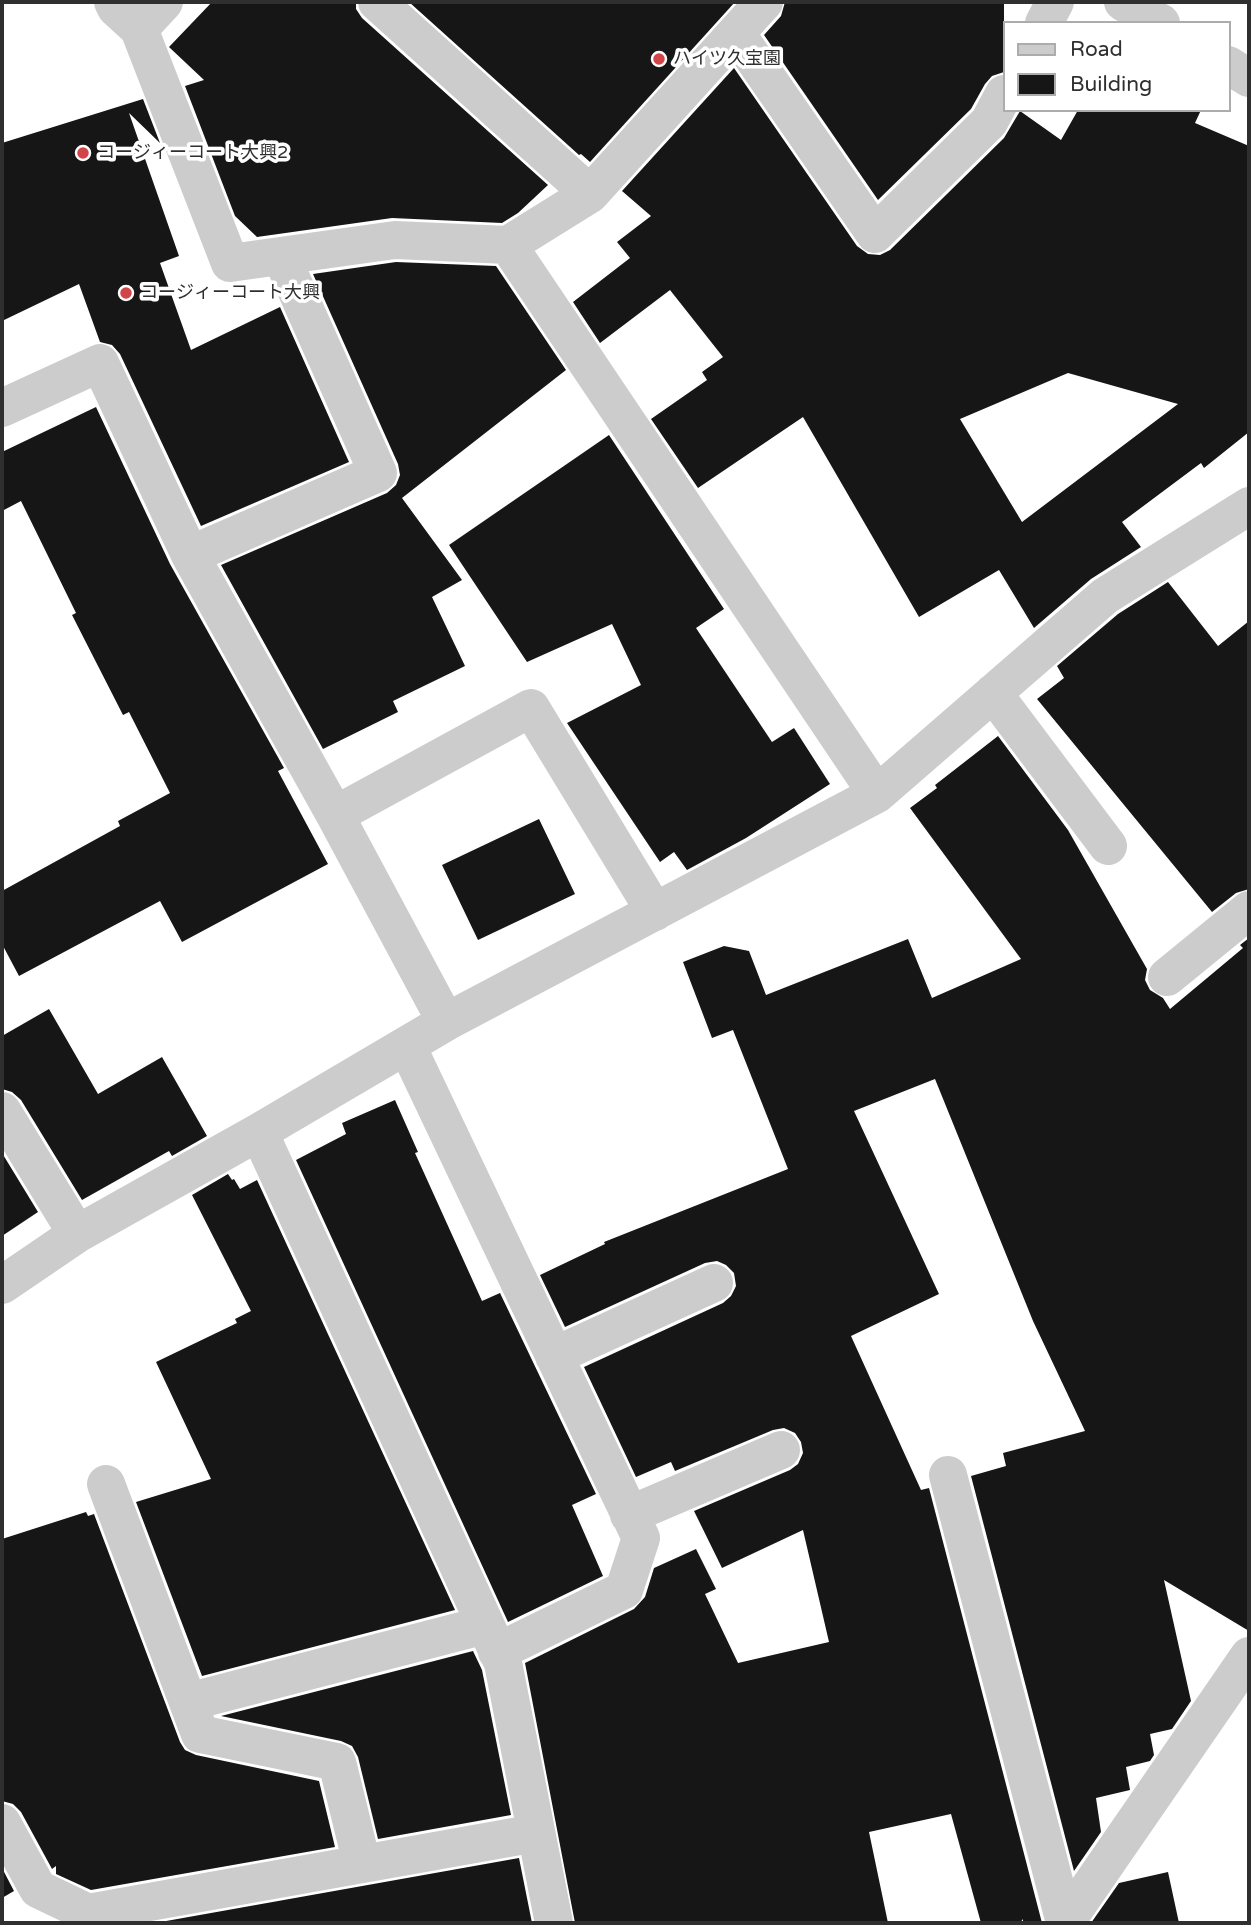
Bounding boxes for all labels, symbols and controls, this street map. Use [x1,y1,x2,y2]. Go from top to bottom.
legend [1002,21,1230,112]
text: Road [1070,37,1123,62]
place label: ハイツ久宝園 [673,48,781,70]
marker: ハイツ久宝園 [651,51,667,67]
text: Building [1070,72,1152,97]
place label: コージィーコート大興2 [97,142,288,164]
marker: コージィーコート大興2 [75,145,91,161]
place label: コージィーコート大興 [140,282,320,304]
marker: コージィーコート大興 [118,285,134,301]

